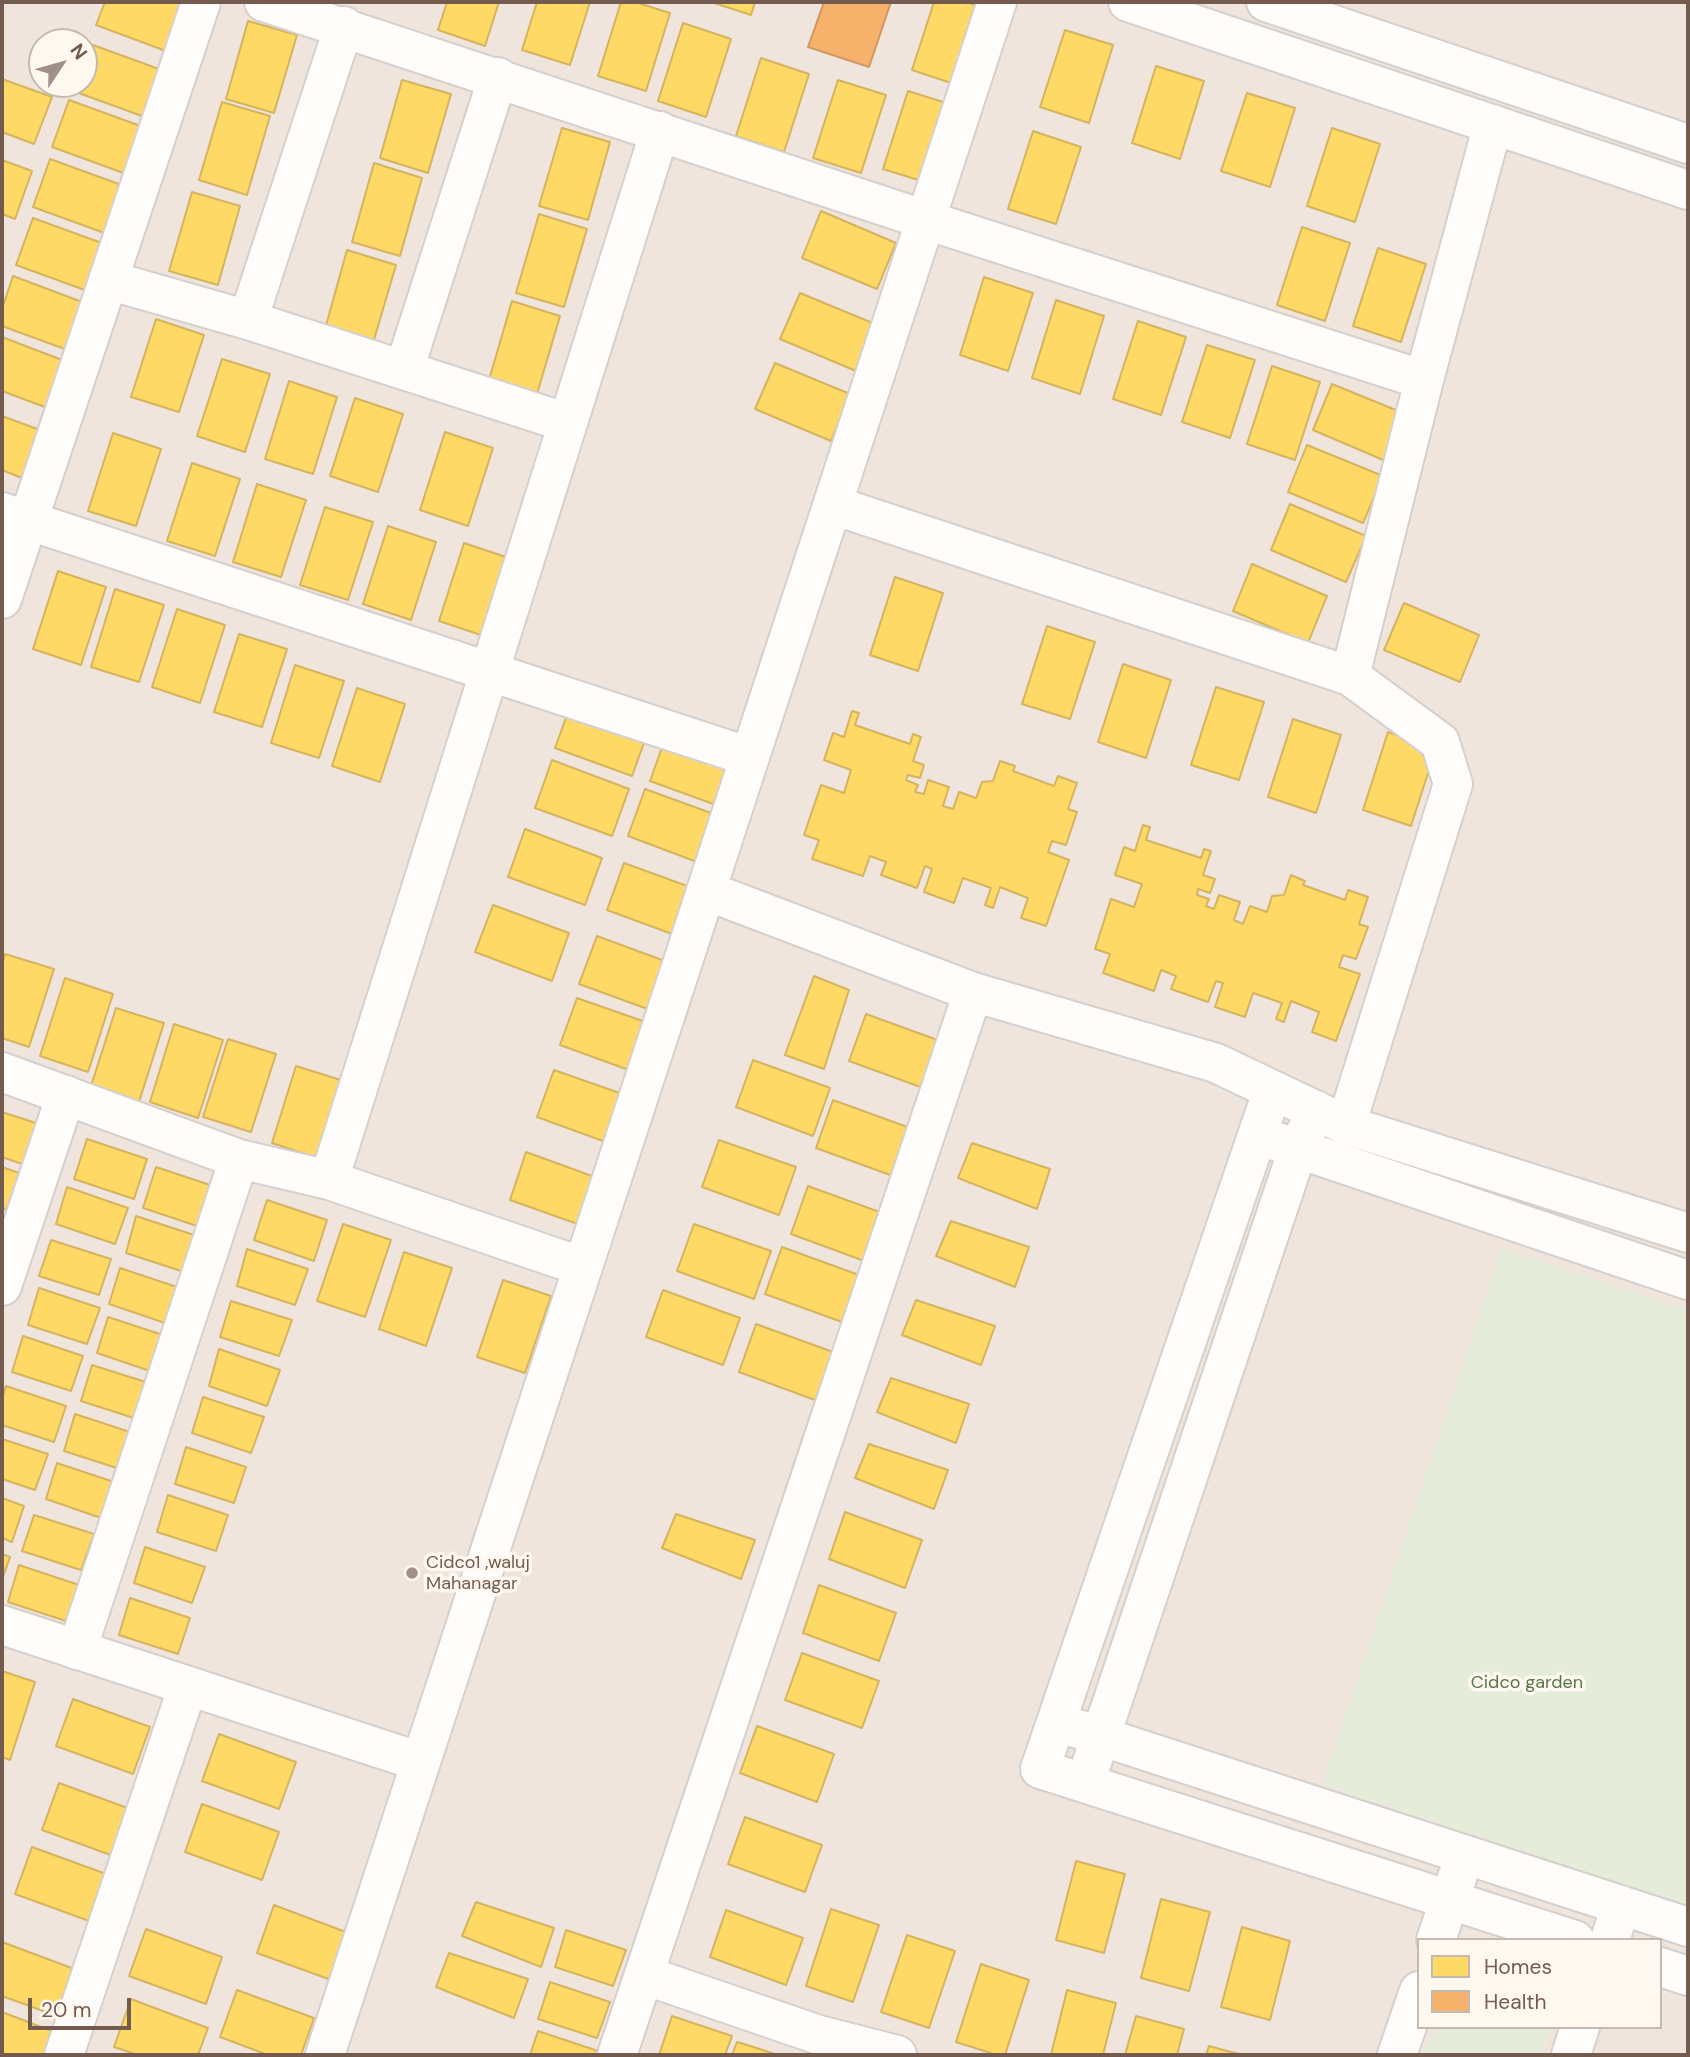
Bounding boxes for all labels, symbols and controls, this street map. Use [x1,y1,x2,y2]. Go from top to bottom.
north arrow [28,28,98,98]
text: N [65,39,93,64]
place label: Cidco1 ,waluj Mahanagar [426,1552,530,1594]
marker: Cidco1 ,waluj Mahanagar [404,1565,420,1581]
park label: Cidco garden [1471,1672,1583,1694]
legend [1417,1938,1662,2029]
text: Homes [1484,1953,1552,1981]
scale bar [32,1983,135,2027]
text: Health [1484,1988,1547,2016]
text: 20 m [41,1996,92,2024]

